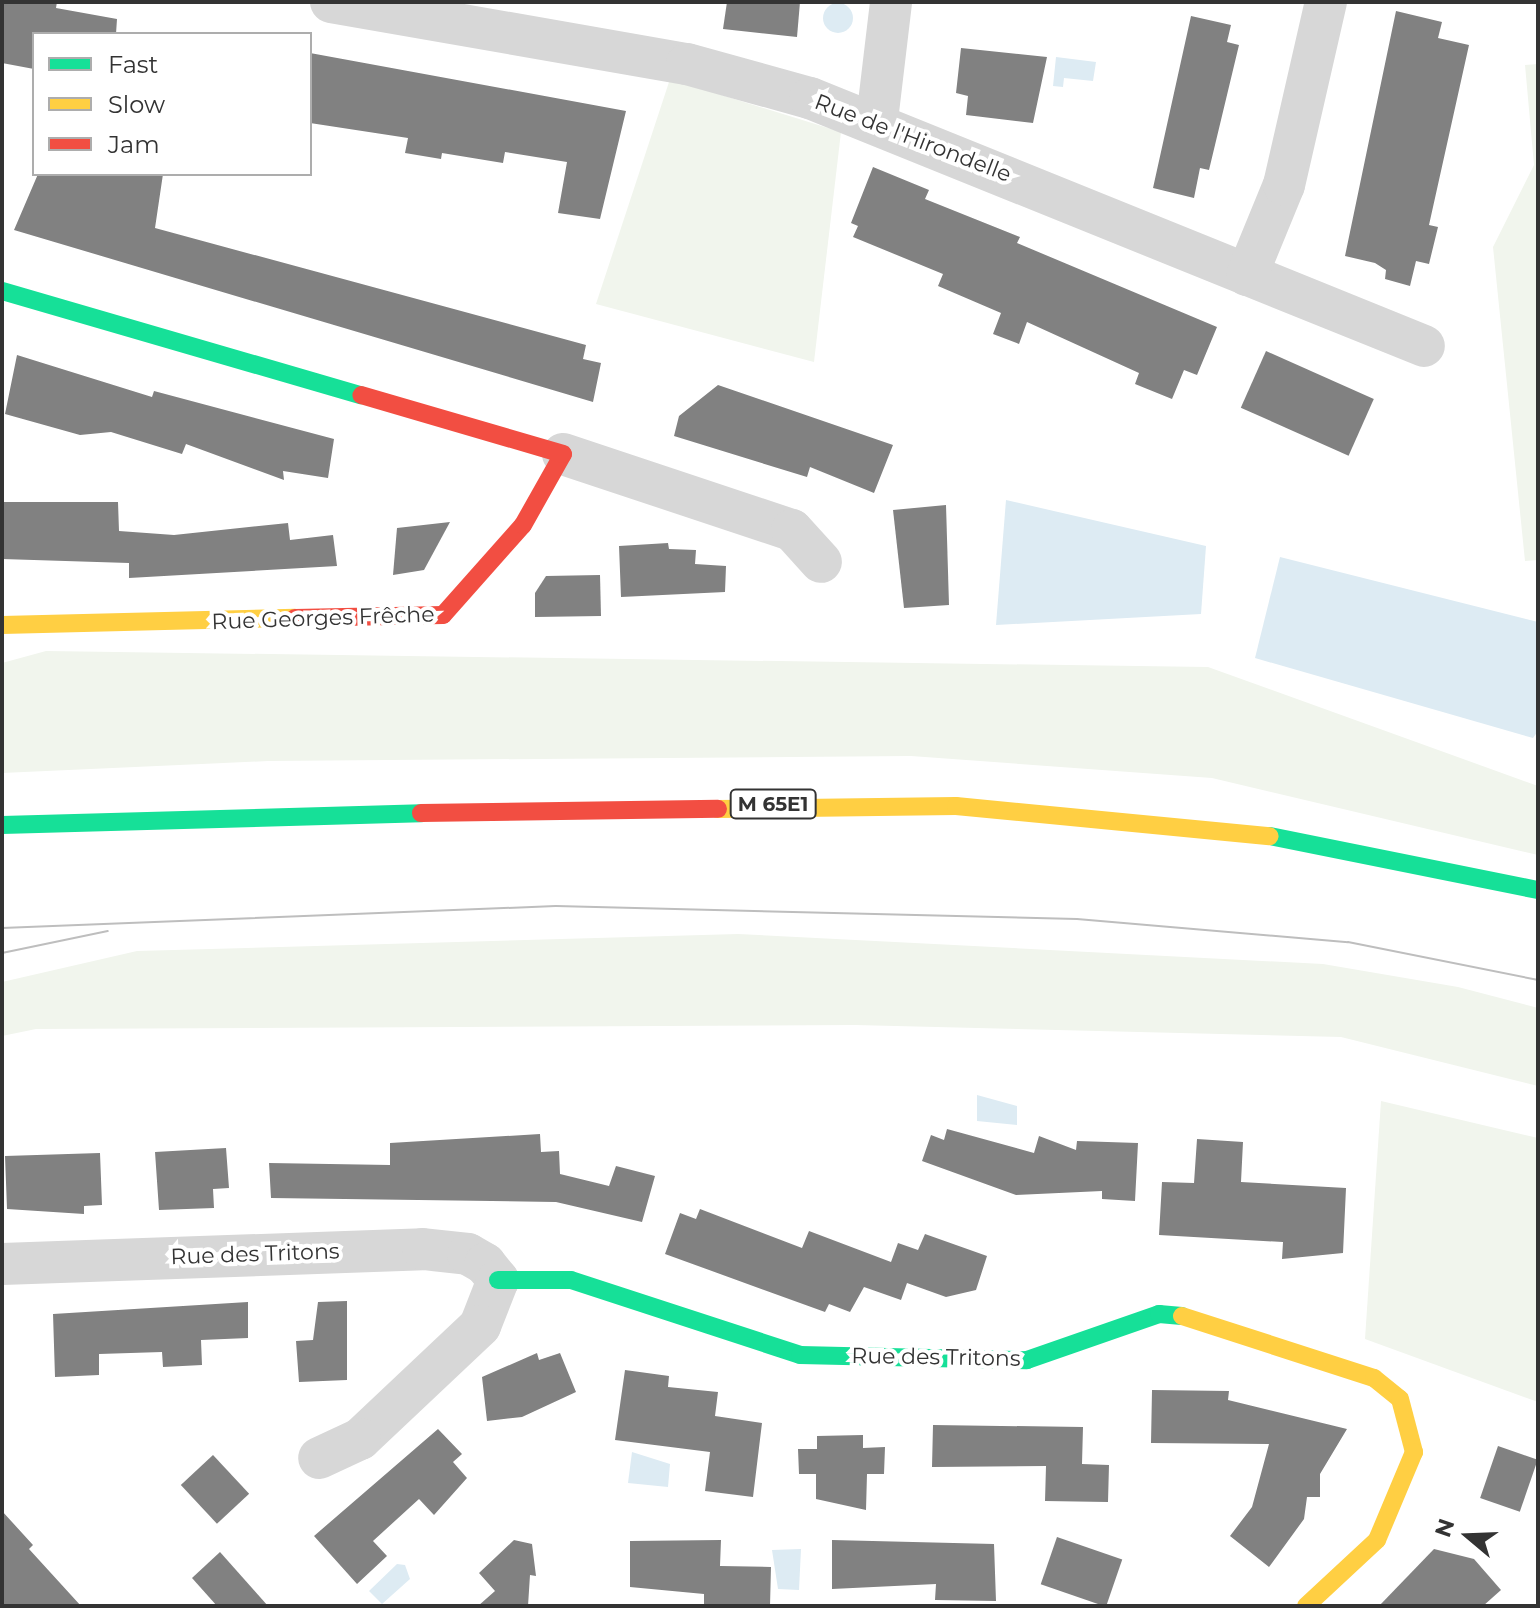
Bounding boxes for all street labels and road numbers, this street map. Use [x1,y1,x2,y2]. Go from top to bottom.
street label: Rue de l'Hirondelle [811,88,1015,188]
street label: Rue Georges Frêche [211,601,435,635]
road number: M 65E1 [729,788,817,820]
street label: Rue des Tritons [170,1238,340,1270]
street label: Rue des Tritons [851,1342,1021,1372]

